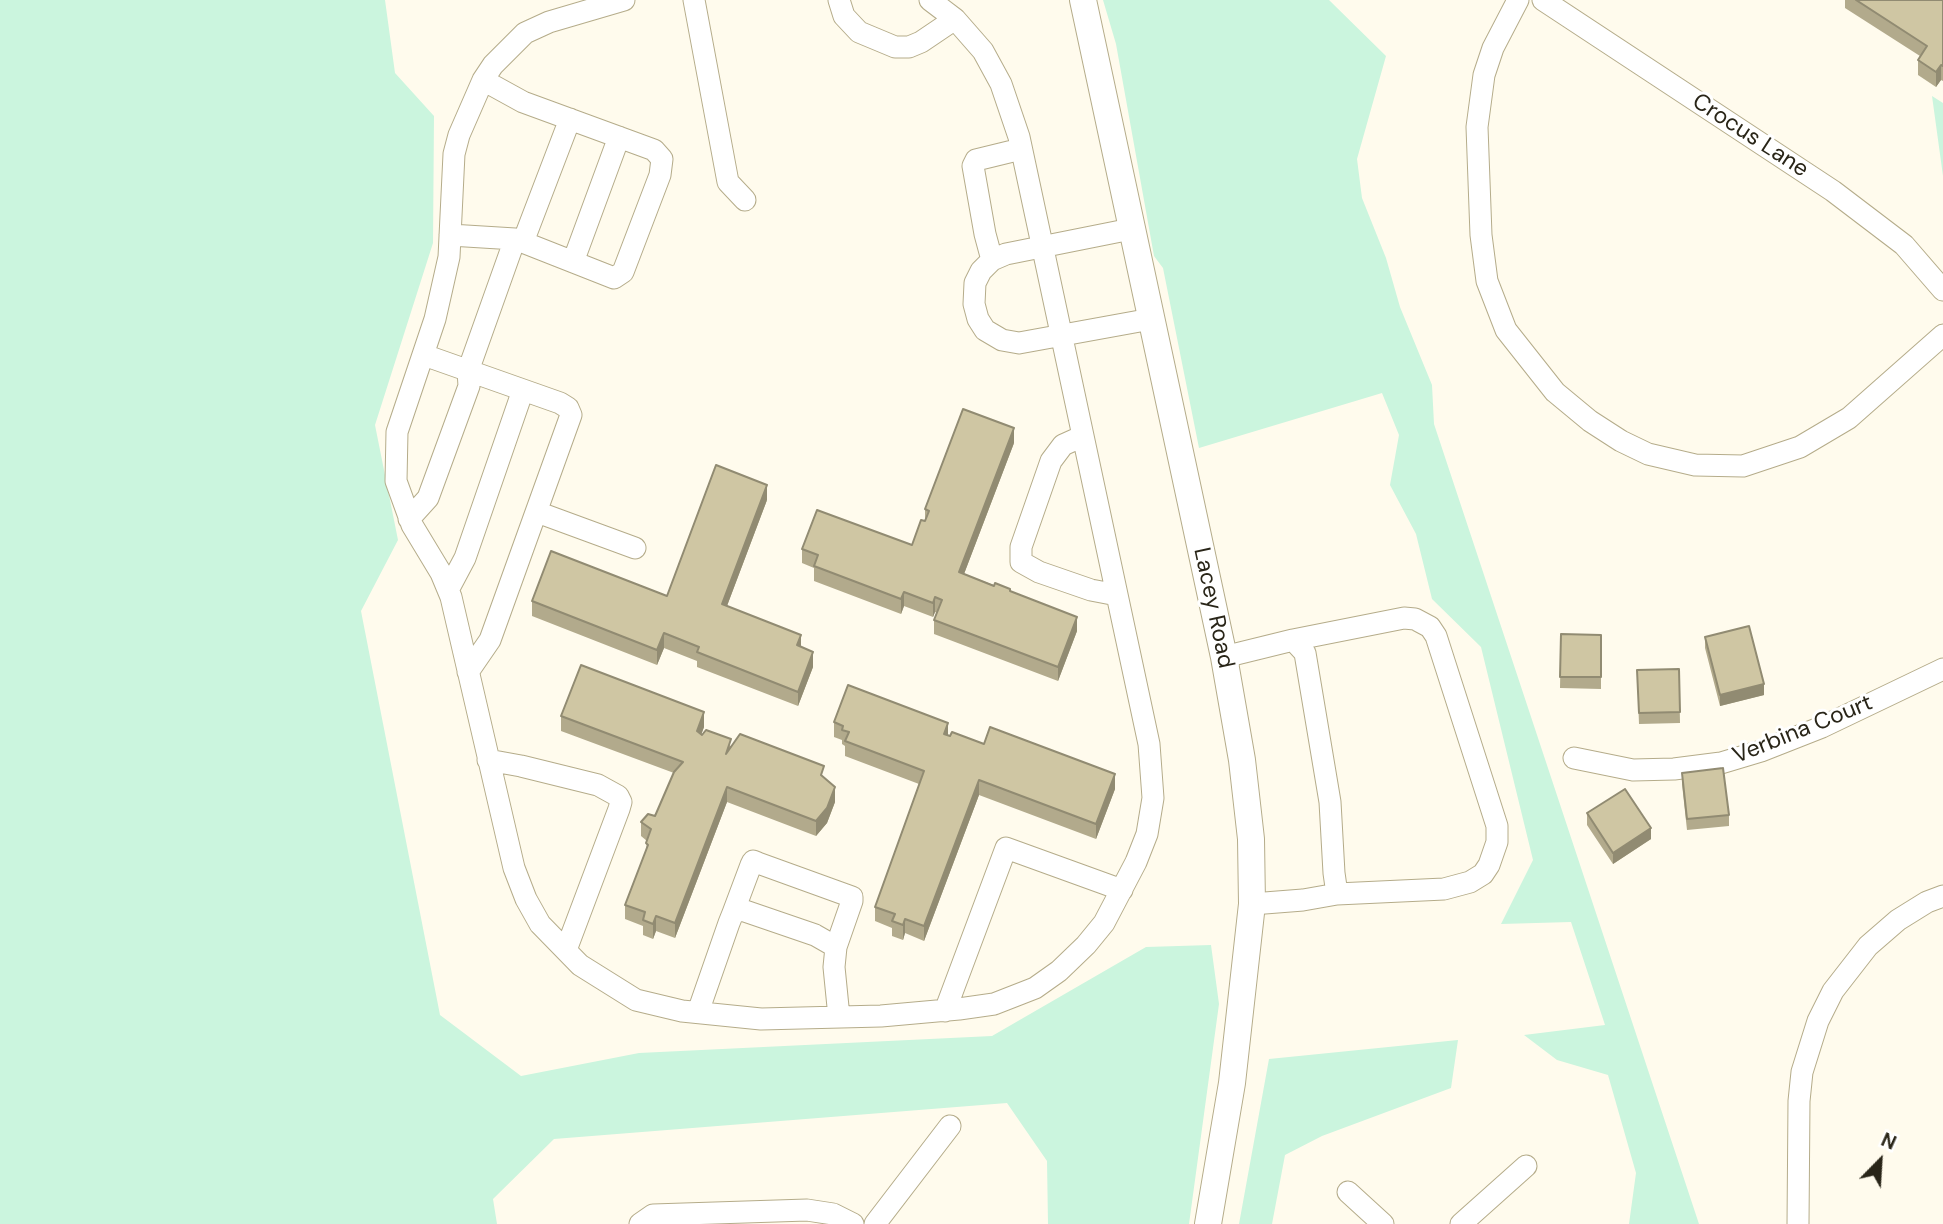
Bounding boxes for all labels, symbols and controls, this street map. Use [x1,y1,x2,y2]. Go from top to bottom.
street label: Crocus Lane [1687,88,1813,184]
street label: Lacey Road [1187,545,1239,671]
street label: Verbina Court [1729,689,1877,771]
north arrow [1845,1126,1915,1196]
text: N [1877,1127,1900,1156]

